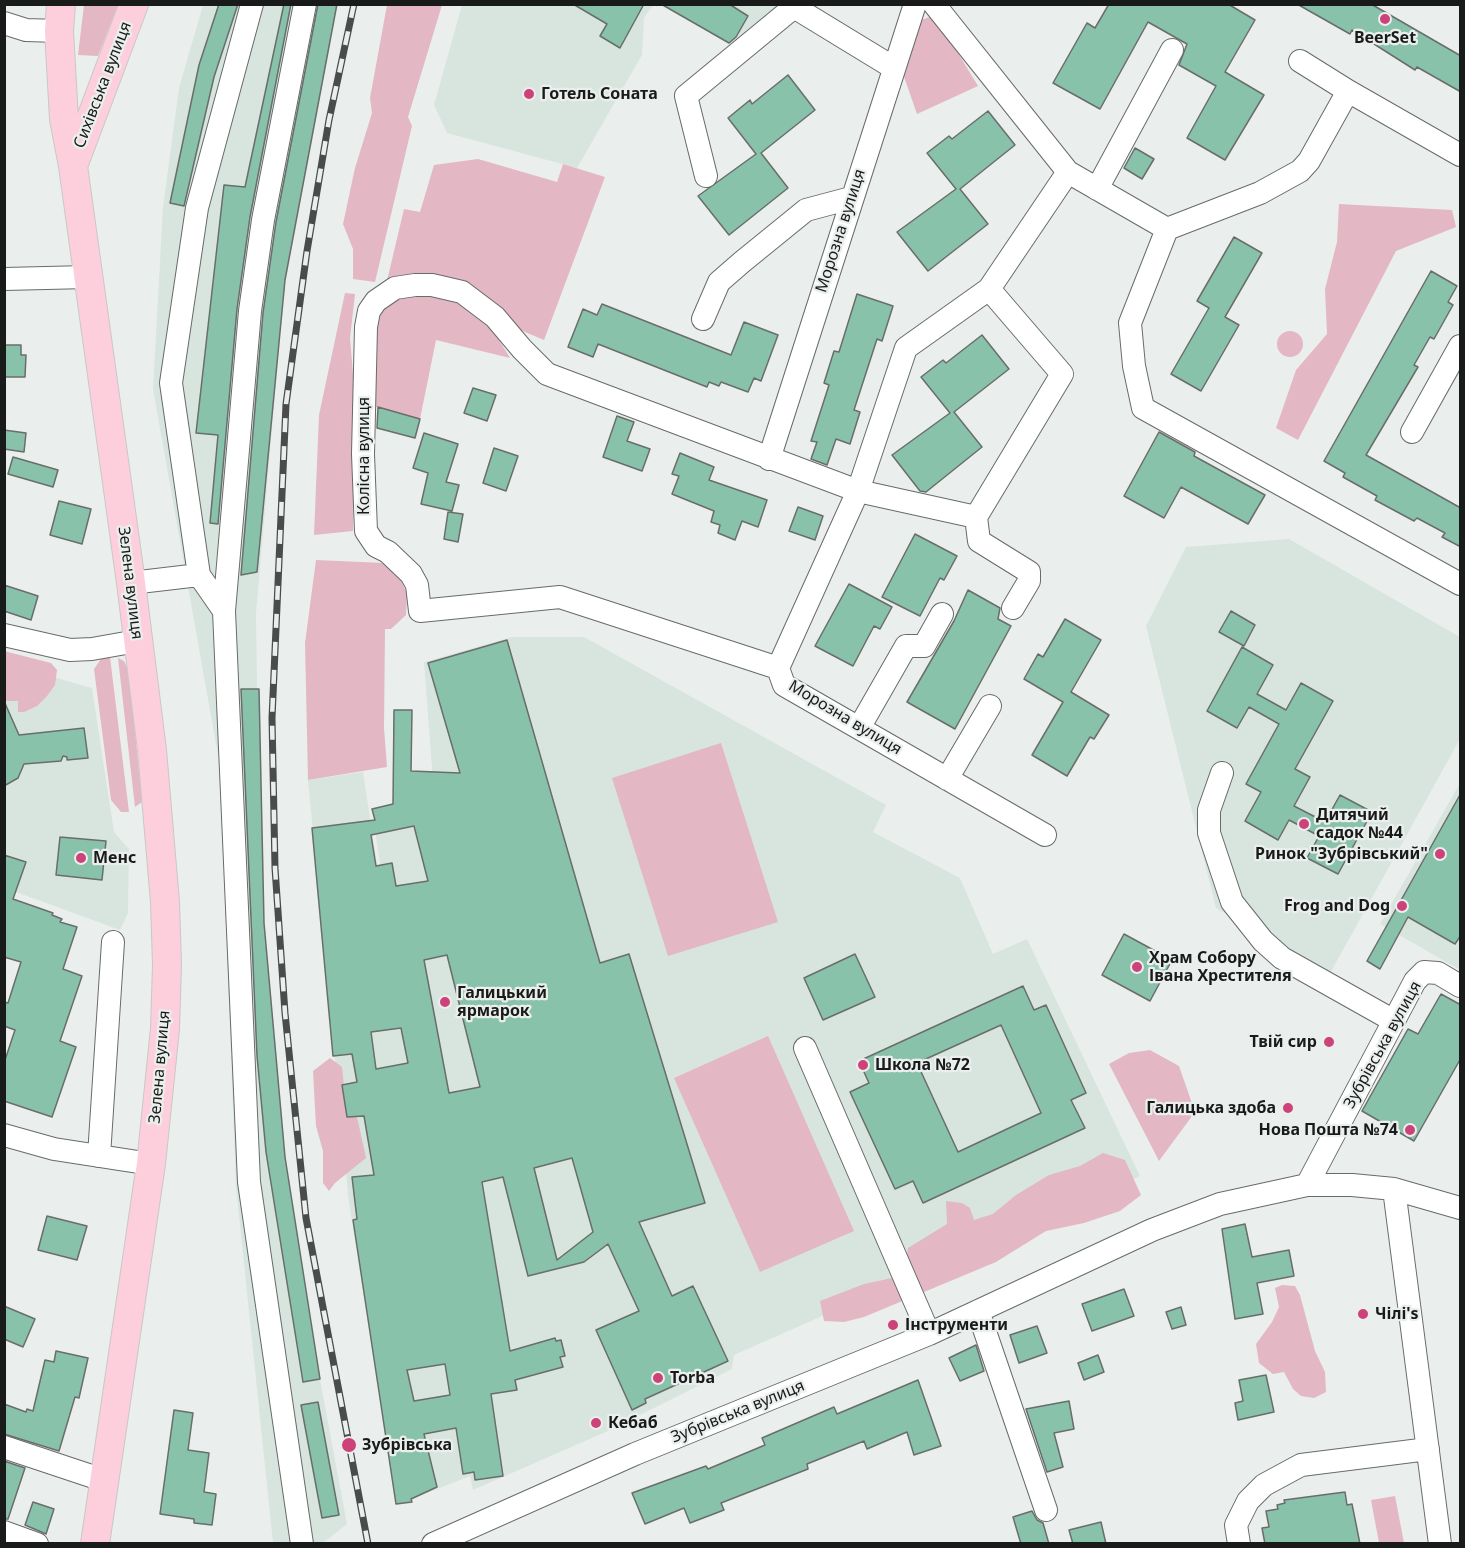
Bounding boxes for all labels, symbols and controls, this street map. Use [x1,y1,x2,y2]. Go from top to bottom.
marker: BeerSet [1378,12,1392,26]
street label: Сихівська вулиця [70,19,136,151]
place label: BeerSet [1354,28,1416,48]
place label: Готель Соната [541,84,658,104]
marker: Готель Соната [522,87,536,101]
street label: Морозна вулиця [812,167,870,295]
street label: Колісна вулиця [354,397,374,515]
street label: Зелена вулиця [114,525,146,641]
street label: Морозна вулиця [785,677,905,759]
place label: Дитячий садок №44 [1316,805,1403,843]
marker: Дитячий садок №44 [1297,817,1311,831]
place label: Ринок "Зубрівський" [1255,844,1428,864]
marker: Ринок "Зубрівський" [1433,847,1447,861]
place label: Менс [93,848,136,868]
marker: Менс [74,851,88,865]
place label: Frog and Dog [1284,896,1390,916]
marker: Frog and Dog [1395,899,1409,913]
place label: Храм Собору Івана Хрестителя [1149,948,1292,986]
marker: Храм Собору Івана Хрестителя [1130,960,1144,974]
street label: Зубрівська вулиця [1340,978,1426,1112]
place label: Галицький ярмарок [457,983,547,1021]
marker: Галицький ярмарок [438,995,452,1009]
street label: Зелена вулиця [145,1010,175,1124]
place label: Твій сир [1250,1032,1317,1052]
marker: Твій сир [1322,1035,1336,1049]
place label: Школа №72 [875,1055,970,1075]
marker: Школа №72 [856,1058,870,1072]
place label: Галицька здоба [1146,1098,1276,1118]
marker: Галицька здоба [1281,1101,1295,1115]
place label: Нова Пошта №74 [1259,1120,1398,1140]
marker: Нова Пошта №74 [1403,1123,1417,1137]
place label: Чілі's [1375,1304,1419,1324]
marker: Чілі's [1356,1307,1370,1321]
place label: Інструменти [905,1315,1008,1335]
marker: Інструменти [886,1318,900,1332]
place label: Torba [670,1368,715,1388]
marker: Torba [651,1371,665,1385]
street label: Зубрівська вулиця [668,1376,808,1448]
place label: Кебаб [608,1413,658,1433]
marker: Кебаб [589,1416,603,1430]
place label: Зубрівська [362,1435,452,1455]
marker: Зубрівська [340,1436,358,1454]

